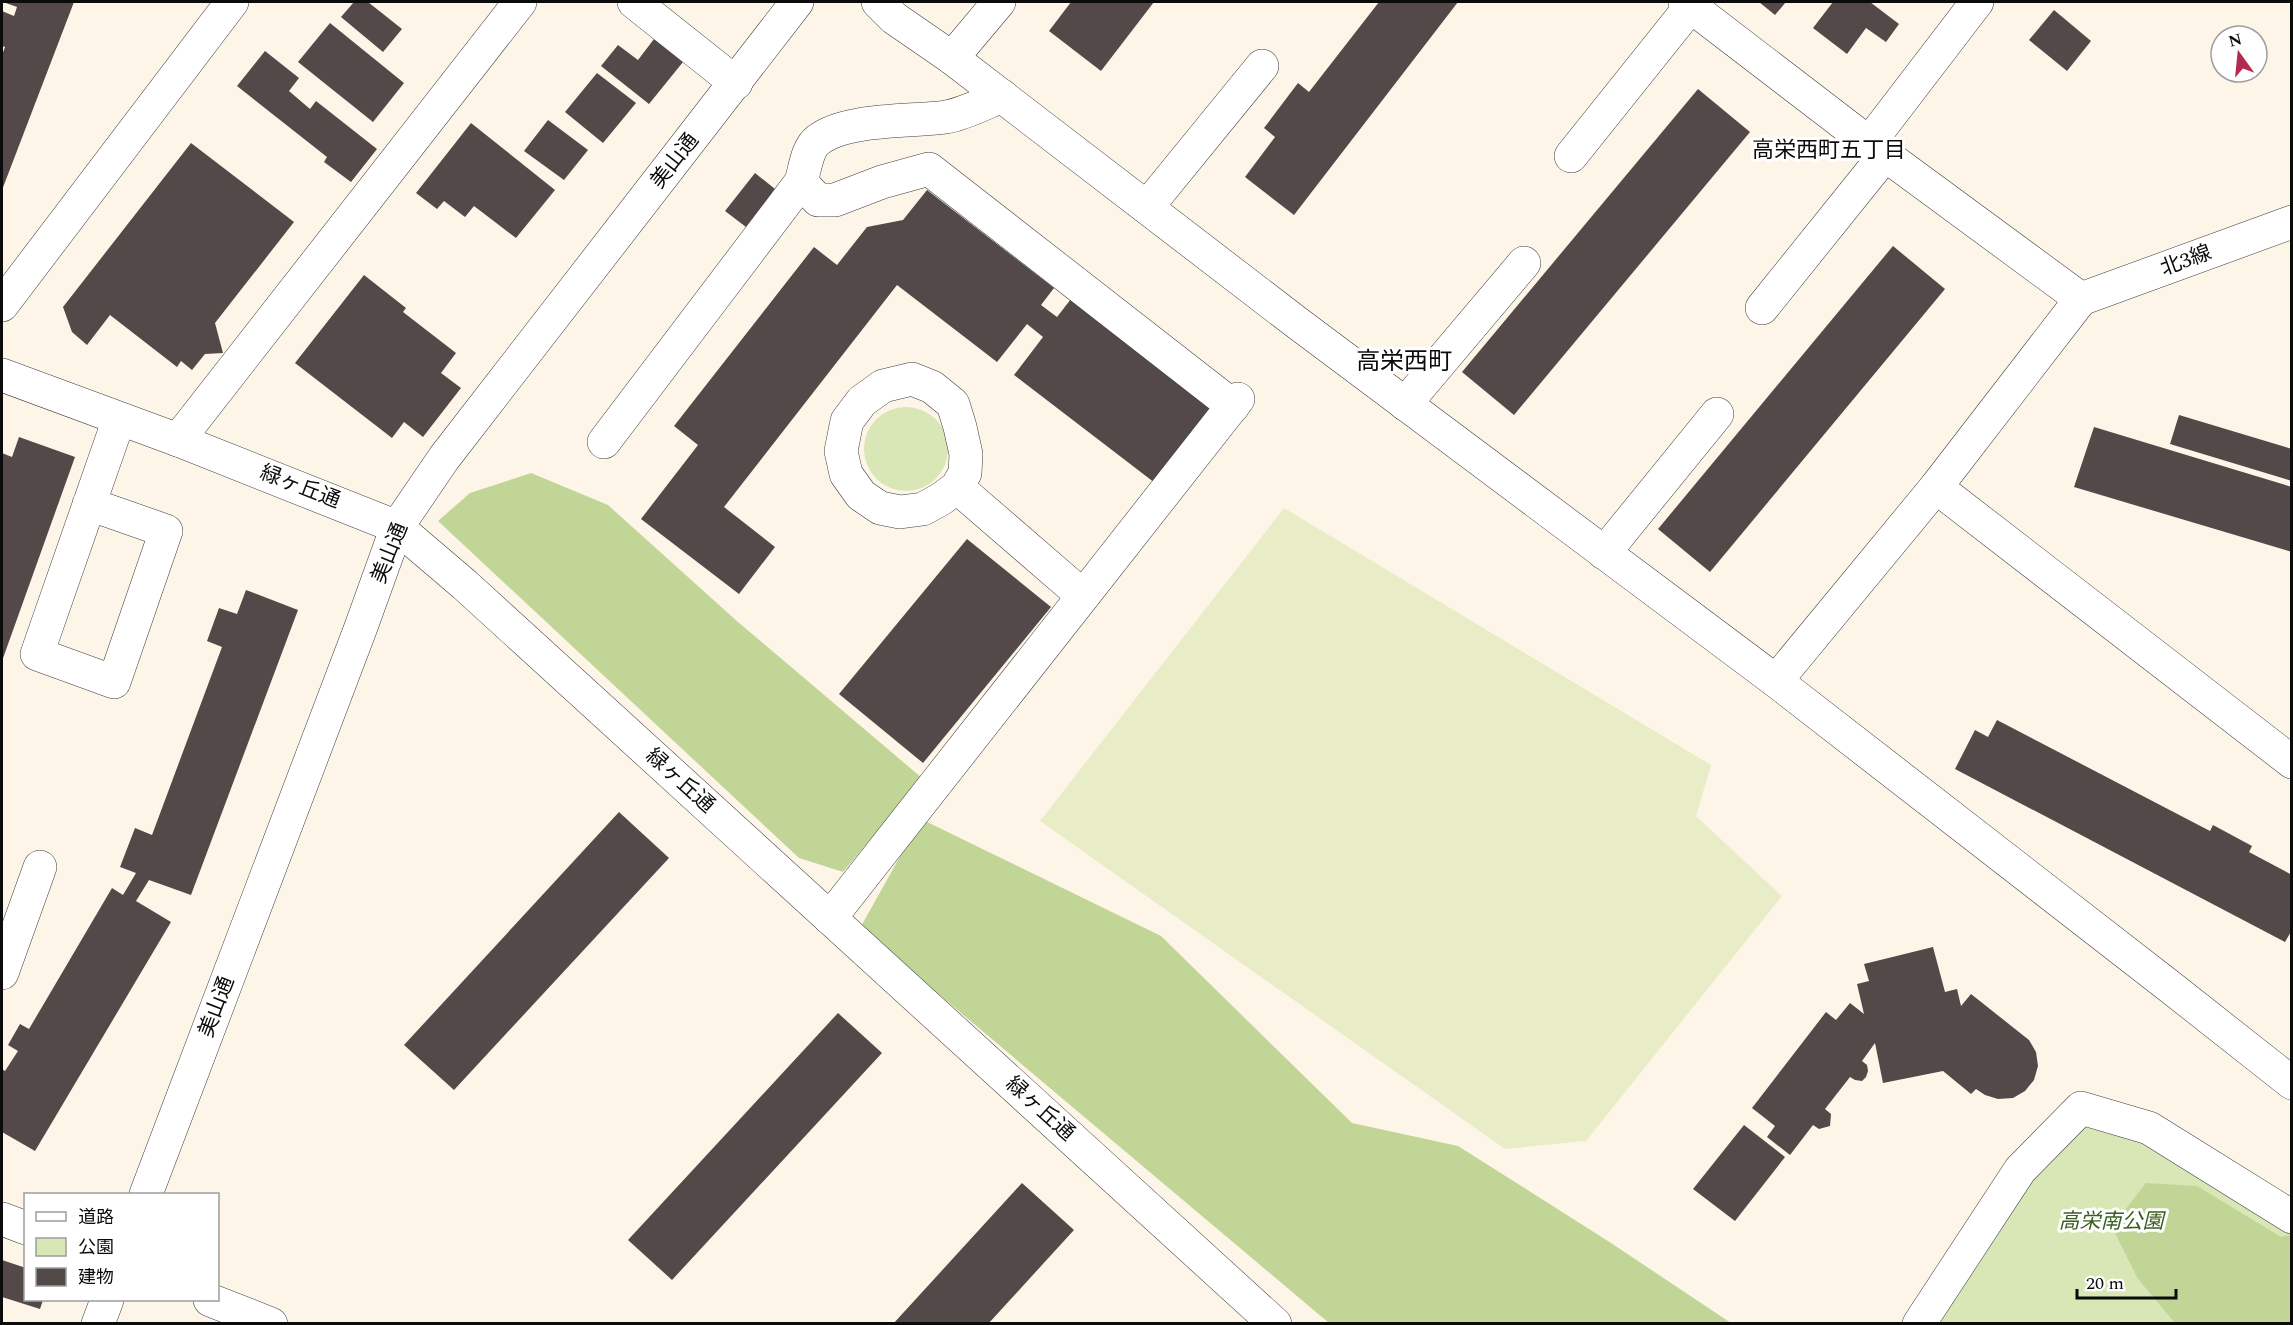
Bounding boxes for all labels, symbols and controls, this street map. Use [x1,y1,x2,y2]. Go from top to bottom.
north arrow [2209,24,2269,84]
text: N [2226,27,2245,54]
street label: 美山通 [643,126,707,196]
district label: 高栄西町五丁目 [1752,134,1906,167]
street label: 北3線 [2156,237,2216,285]
district label: 高栄西町 [1356,344,1452,380]
street label: 緑ヶ丘通 [255,457,345,517]
street label: 美山通 [363,518,417,588]
street label: 緑ヶ丘通 [638,741,722,821]
street label: 美山通 [191,972,243,1042]
street label: 緑ヶ丘通 [998,1069,1082,1149]
legend [24,1193,219,1301]
text: 道路 [78,1204,114,1231]
park label: 高栄南公園 [2059,1206,2166,1238]
text: 公園 [78,1234,114,1261]
scale bar [2077,1262,2176,1300]
text: 建物 [78,1264,114,1291]
text: 20 m [2086,1270,2124,1297]

